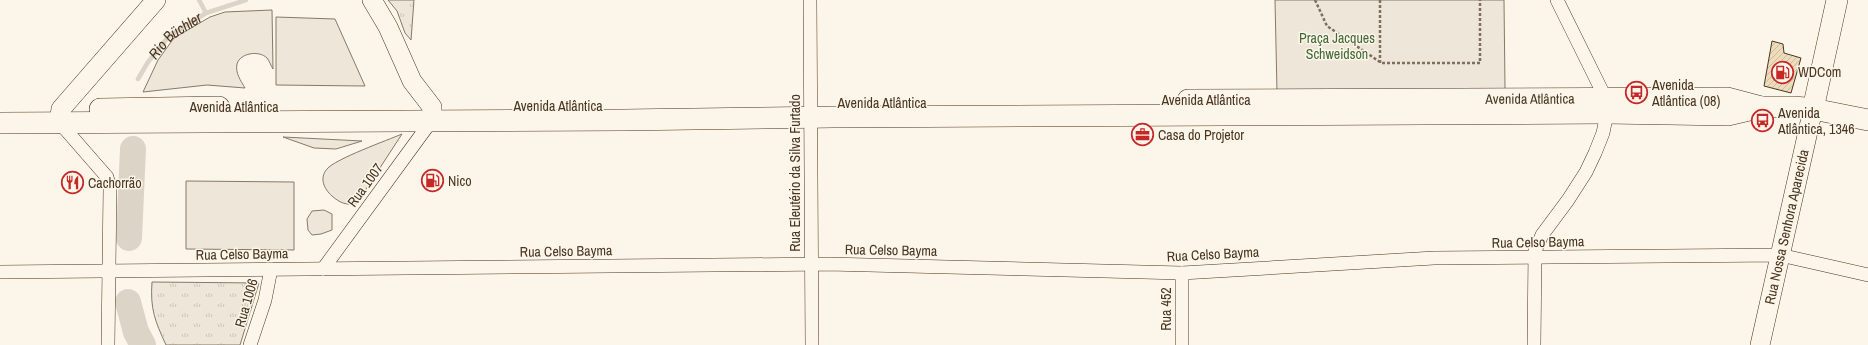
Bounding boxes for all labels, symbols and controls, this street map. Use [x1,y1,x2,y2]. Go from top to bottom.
water label: Rio Büchler [143,7,206,64]
park label: Praça Jacques Schweidson [1299,29,1375,63]
fuel station icon: WDCom [1769,59,1795,85]
place label: WDCom [1798,63,1841,81]
place label: Avenida Atlântica (08) [1651,76,1720,110]
bus stop icon: Avenida Atlântica (08) [1624,80,1650,106]
street label: Avenida Atlântica [1484,90,1575,108]
street label: Avenida Atlântica [1160,91,1251,109]
street label: Rua Eleutério da Silva Furtado [786,94,804,252]
street label: Avenida Atlântica [836,94,927,112]
street label: Avenida Atlântica [512,97,603,115]
street label: Avenida Atlântica [188,98,279,116]
place label: Avenida Atlântica, 1346 [1777,104,1855,138]
bus stop icon: Avenida Atlântica, 1346 [1750,108,1776,134]
office icon: Casa do Projetor [1129,122,1155,148]
place label: Casa do Projetor [1158,126,1244,144]
street label: Rua Nossa Senhora Aparecida [1760,147,1813,306]
street label: Rua 1007 [343,160,387,210]
fuel station icon: Nico [420,168,446,194]
restaurant icon: Cachorrão [59,170,85,196]
place label: Nico [448,172,472,190]
place label: Cachorrão [88,174,142,192]
street label: Rua Celso Bayma [1492,232,1585,252]
street label: Rua Celso Bayma [845,240,938,260]
street label: Rua Celso Bayma [520,241,613,261]
street label: Rua Celso Bayma [1166,243,1260,265]
street label: Rua Celso Bayma [196,244,289,264]
street label: Rua 1006 [230,277,262,329]
street label: Rua 452 [1157,287,1175,331]

